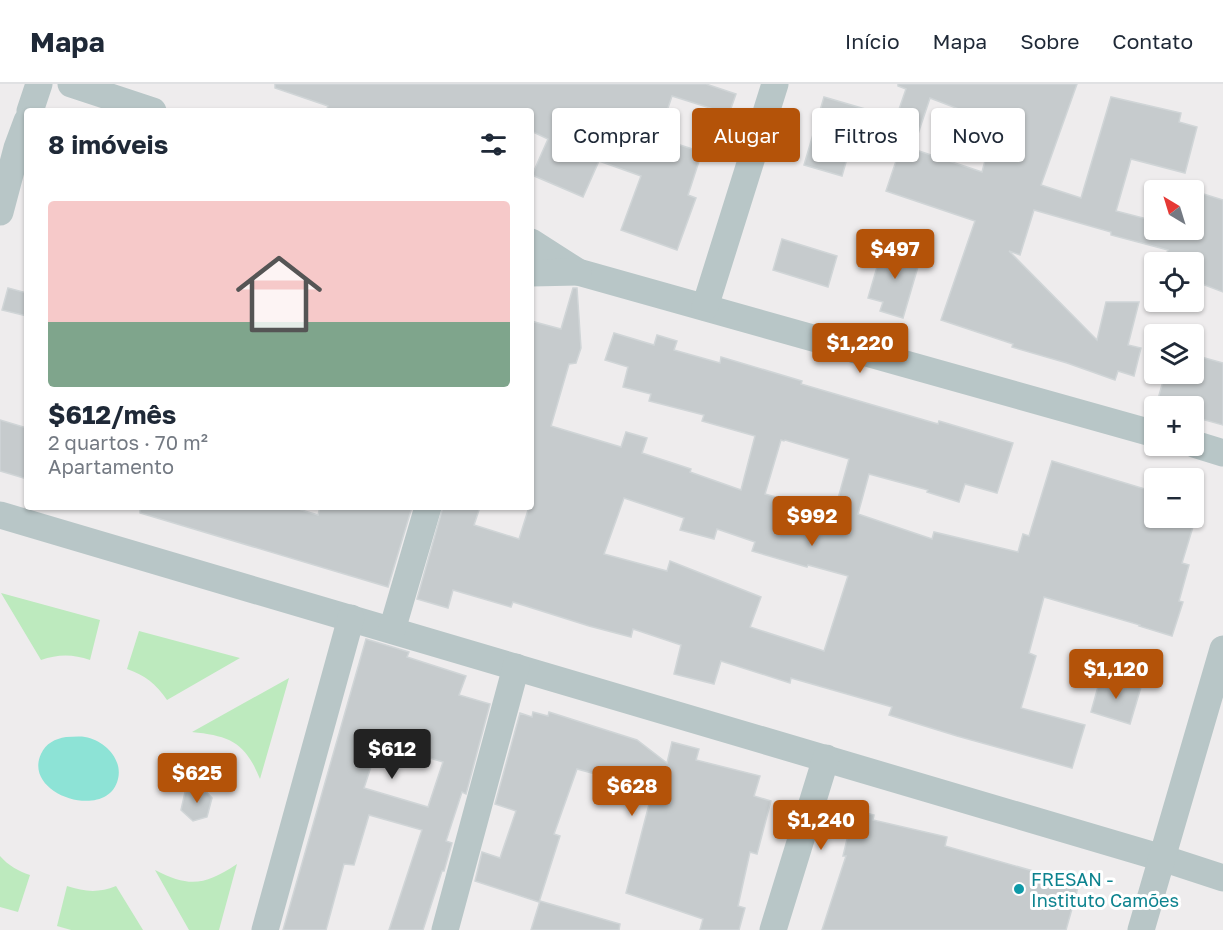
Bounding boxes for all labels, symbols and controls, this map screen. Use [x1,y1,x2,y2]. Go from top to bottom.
text: Mapa [30,25,105,58]
text: Início [845,28,900,54]
text: Mapa [933,28,987,54]
text: Sobre [1020,28,1079,54]
text: Contato [1112,28,1193,54]
chip: Comprar [552,108,680,162]
chip: Alugar [692,108,800,162]
chip: Filtros [812,108,919,162]
chip: Novo [931,108,1025,162]
icon: filters [477,128,510,161]
text: 8 imóveis [48,129,168,160]
north arrow [1144,180,1204,240]
map controls [1144,180,1204,528]
pin: $497 [859,229,931,280]
text: $497 [870,236,920,260]
icon: home [225,240,333,348]
button: locate [1144,252,1204,312]
pin: $1,220 [811,323,909,374]
button: layers [1144,324,1204,384]
text: $1,220 [826,330,894,354]
button: + [1144,396,1204,456]
text: $612/mês [48,399,176,430]
text: 2 quartos · 70 m² [48,430,208,454]
text: Apartamento [48,454,174,478]
button: − [1144,468,1204,528]
pin: $992 [776,496,848,547]
text: $992 [787,503,838,527]
pin: $1,120 [1067,649,1165,700]
text: $1,120 [1083,656,1149,680]
pin: $612 [356,729,428,780]
text: $612 [368,736,416,760]
pin: $625 [161,753,233,804]
text: $625 [172,760,222,784]
pin: $628 [596,766,668,817]
text: $628 [606,773,658,797]
pin: $1,240 [772,800,870,851]
text: $1,240 [787,807,855,831]
place label: FRESAN - Instituto Camões [1031,868,1179,911]
marker: FRESAN - Instituto Camões [1012,882,1026,896]

